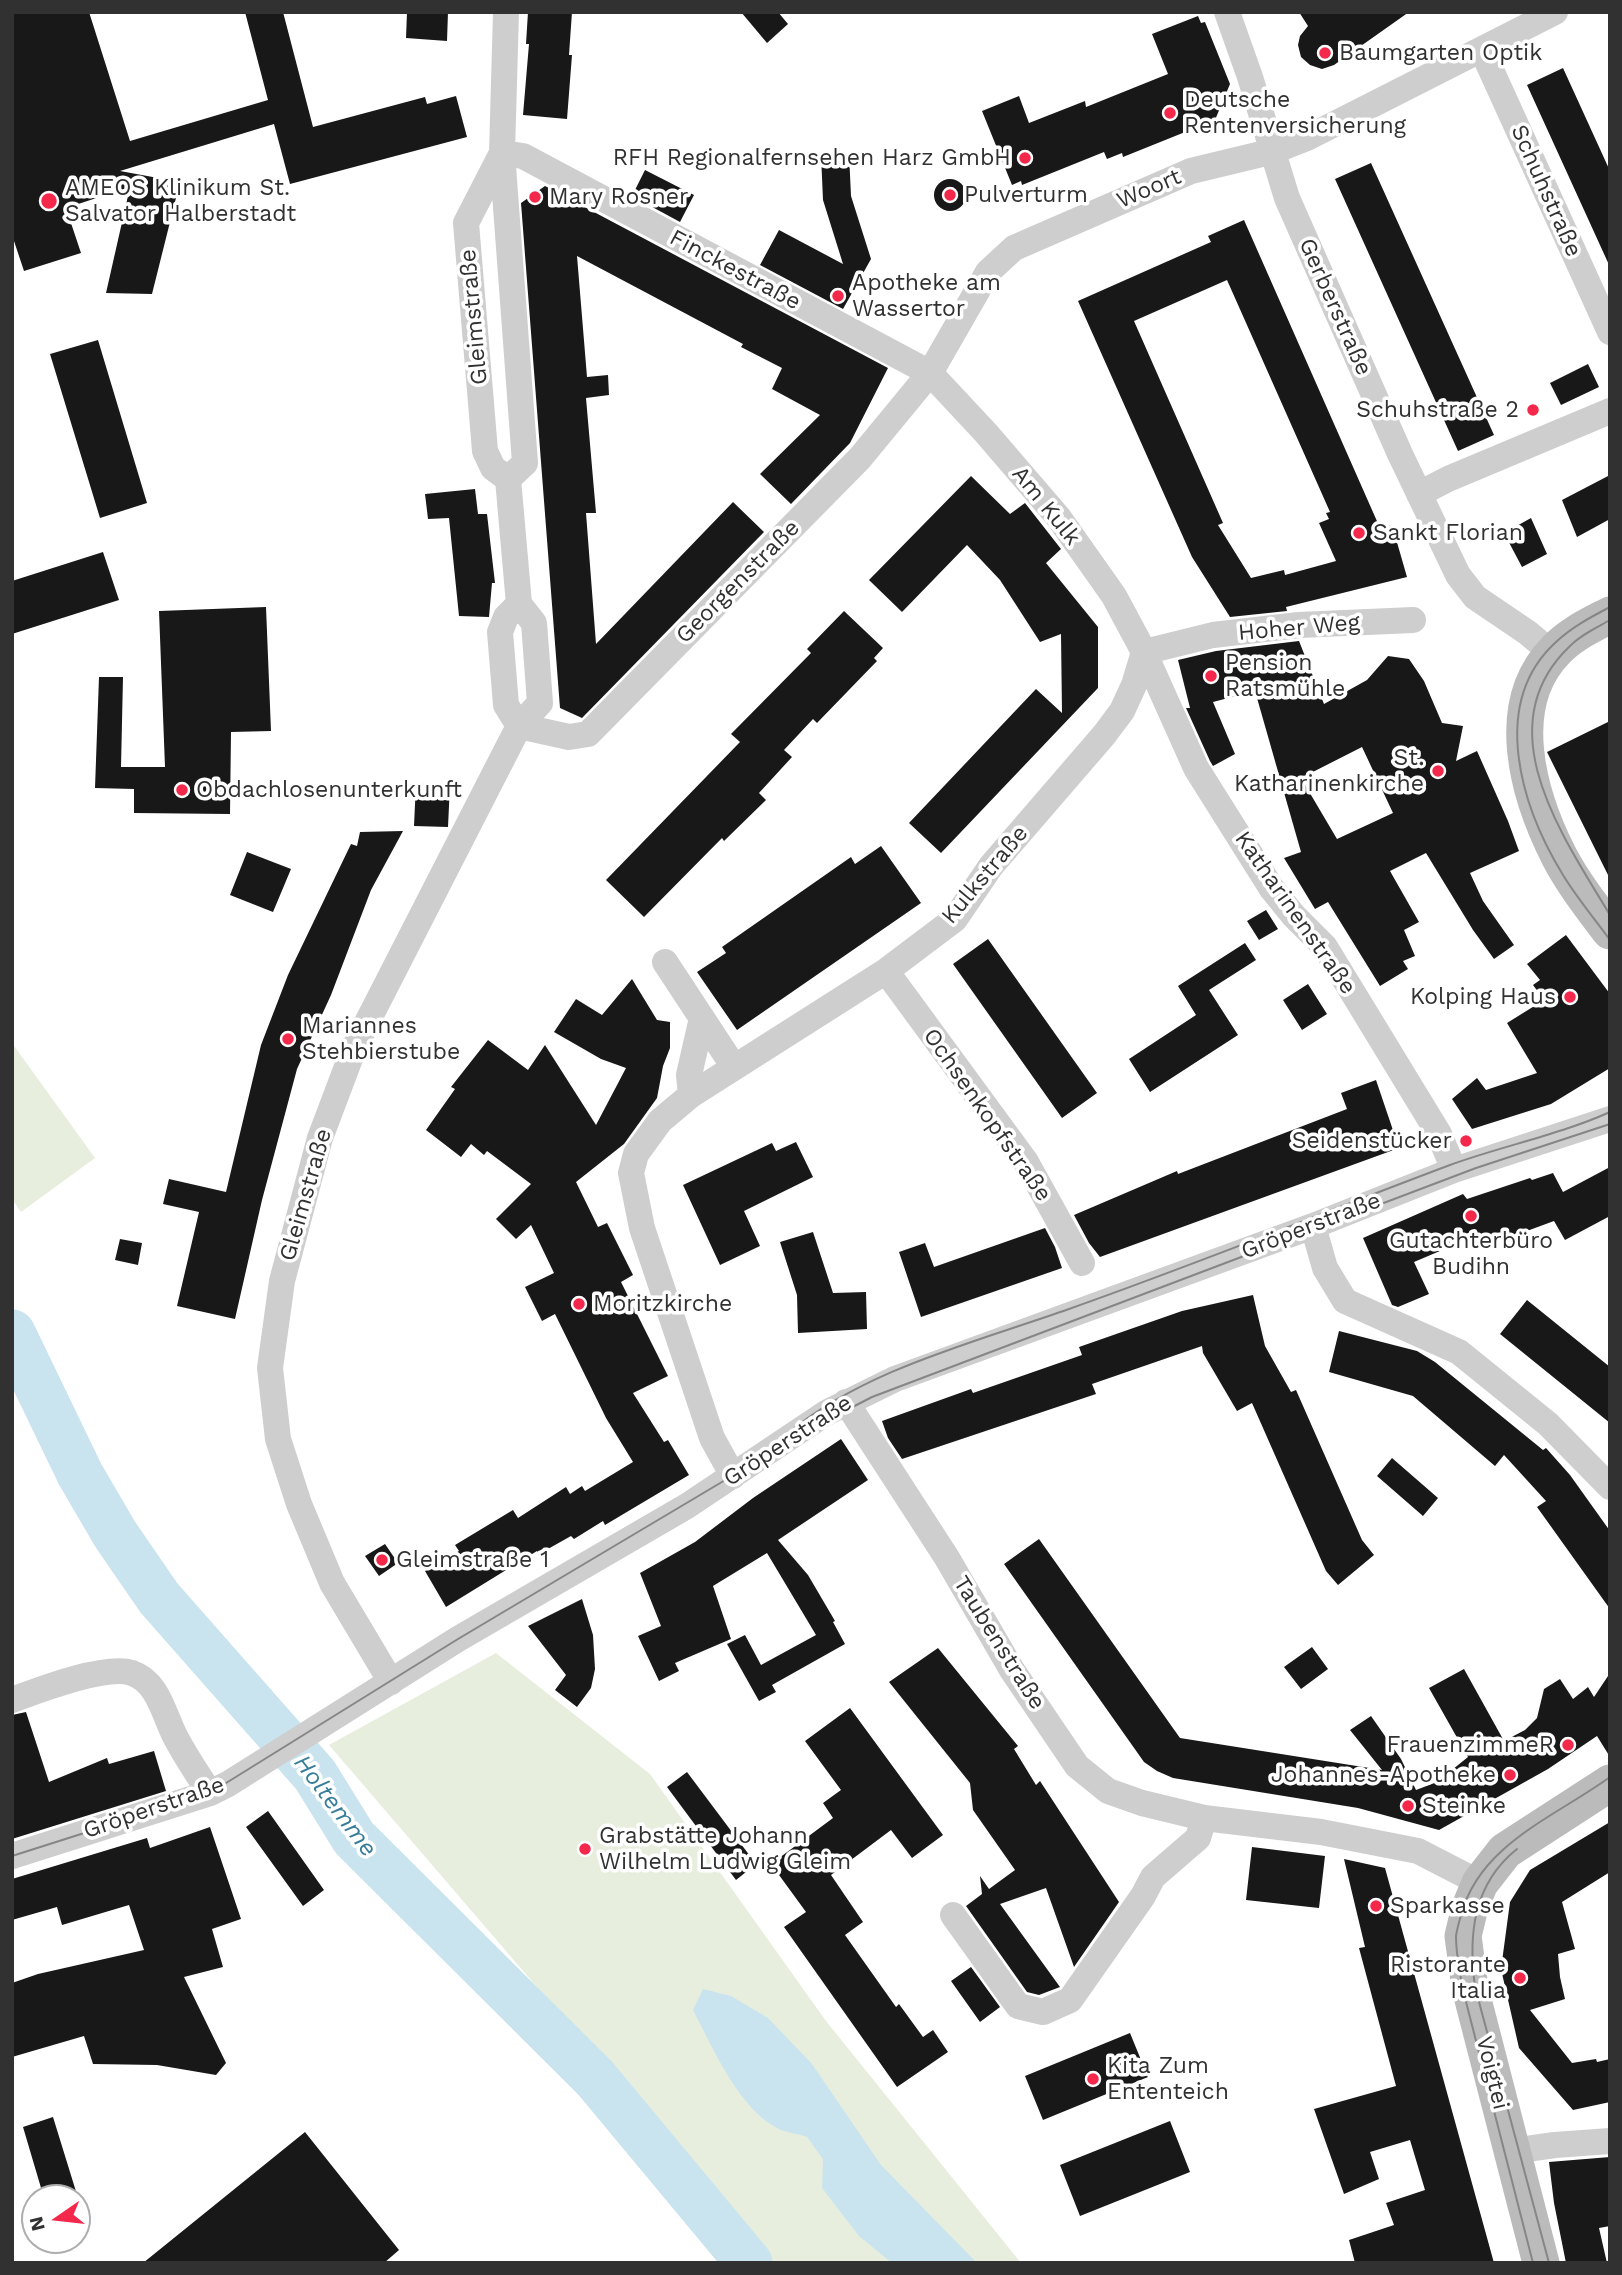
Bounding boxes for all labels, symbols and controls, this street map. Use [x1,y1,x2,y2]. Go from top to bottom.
place label: Baumgarten Optik [1339,39,1542,67]
marker: Baumgarten Optik [1317,45,1333,61]
place label: Deutsche Rentenversicherung [1184,86,1406,140]
marker: Deutsche Rentenversicherung [1162,105,1178,121]
street label: Schuhstraße [1505,121,1587,261]
place label: RFH Regionalfernsehen Harz GmbH [613,144,1011,172]
marker: RFH Regionalfernsehen Harz GmbH [1017,150,1033,166]
street label: Woort [1113,163,1185,215]
place label: AMEOS Klinikum St. Salvator Halberstadt [65,174,296,228]
place label: Pulverturm [964,181,1088,209]
place label: Mary Rosner [549,183,688,211]
marker: Pulverturm [942,187,958,203]
marker: Mary Rosner [527,189,543,205]
marker: AMEOS Klinikum St. Salvator Halberstadt [39,191,59,211]
street label: Finckestraße [665,224,805,316]
street label: Gerberstraße [1292,234,1378,380]
street label: Gleimstraße [454,248,494,386]
place label: Apotheke am Wassertor [852,269,1001,323]
marker: Apotheke am Wassertor [830,288,846,304]
place label: Schuhstraße 2 [1356,396,1519,424]
marker: Schuhstraße 2 [1525,402,1541,418]
street label: Am Kulk [1006,461,1086,551]
street label: Georgenstraße [670,514,806,650]
place label: Sankt Florian [1373,519,1523,547]
marker: Sankt Florian [1351,525,1367,541]
street label: Hoher Weg [1237,609,1361,647]
place label: Pension Ratsmühle [1225,649,1345,703]
marker: Pension Ratsmühle [1203,668,1219,684]
place label: St. Katharinenkirche [1234,744,1424,798]
marker: St. Katharinenkirche [1430,763,1446,779]
place label: Obdachlosenunterkunft [196,776,462,804]
marker: Obdachlosenunterkunft [174,782,190,798]
street label: Kulkstraße [936,820,1034,930]
street label: Katharinenstraße [1228,826,1362,1000]
place label: Kolping Haus [1410,983,1556,1011]
marker: Kolping Haus [1562,989,1578,1005]
place label: Mariannes Stehbierstube [302,1012,460,1066]
street label: Ochsenkopfstraße [917,1023,1057,1207]
marker: Mariannes Stehbierstube [280,1031,296,1047]
street label: Gleimstraße [274,1126,338,1264]
place label: Seidenstücker [1292,1127,1452,1155]
marker: Seidenstücker [1458,1133,1474,1149]
street label: Gröperstraße [1237,1187,1385,1265]
marker: Gutachterbüro Budihn [1463,1208,1479,1224]
place label: Gutachterbüro Budihn [1389,1227,1553,1281]
place label: Moritzkirche [593,1290,732,1318]
marker: Moritzkirche [571,1296,587,1312]
street label: Gröperstraße [719,1389,857,1493]
place label: Gleimstraße 1 [396,1546,549,1574]
marker: Gleimstraße 1 [374,1552,390,1568]
street label: Taubenstraße [947,1571,1051,1715]
place label: FrauenzimmeR [1386,1731,1554,1759]
marker: FrauenzimmeR [1560,1737,1576,1753]
water label: Holtemme [287,1749,383,1863]
place label: Johannes-Apotheke [1271,1761,1496,1789]
marker: Johannes-Apotheke [1502,1767,1518,1783]
street label: Gröperstraße [80,1771,228,1845]
place label: Steinke [1422,1792,1506,1820]
marker: Steinke [1400,1798,1416,1814]
place label: Grabstätte Johann Wilhelm Ludwig Gleim [599,1822,851,1876]
marker: Grabstätte Johann Wilhelm Ludwig Gleim [577,1841,593,1857]
place label: Sparkasse [1390,1892,1505,1920]
marker: Sparkasse [1368,1898,1384,1914]
place label: Ristorante Italia [1390,1951,1506,2005]
marker: Ristorante Italia [1512,1970,1528,1986]
street label: Voigtei [1470,2033,1514,2113]
place label: Kita Zum Ententeich [1107,2052,1229,2106]
marker: Kita Zum Ententeich [1085,2071,1101,2087]
north arrow [21,2184,91,2254]
text: N [24,2214,50,2233]

